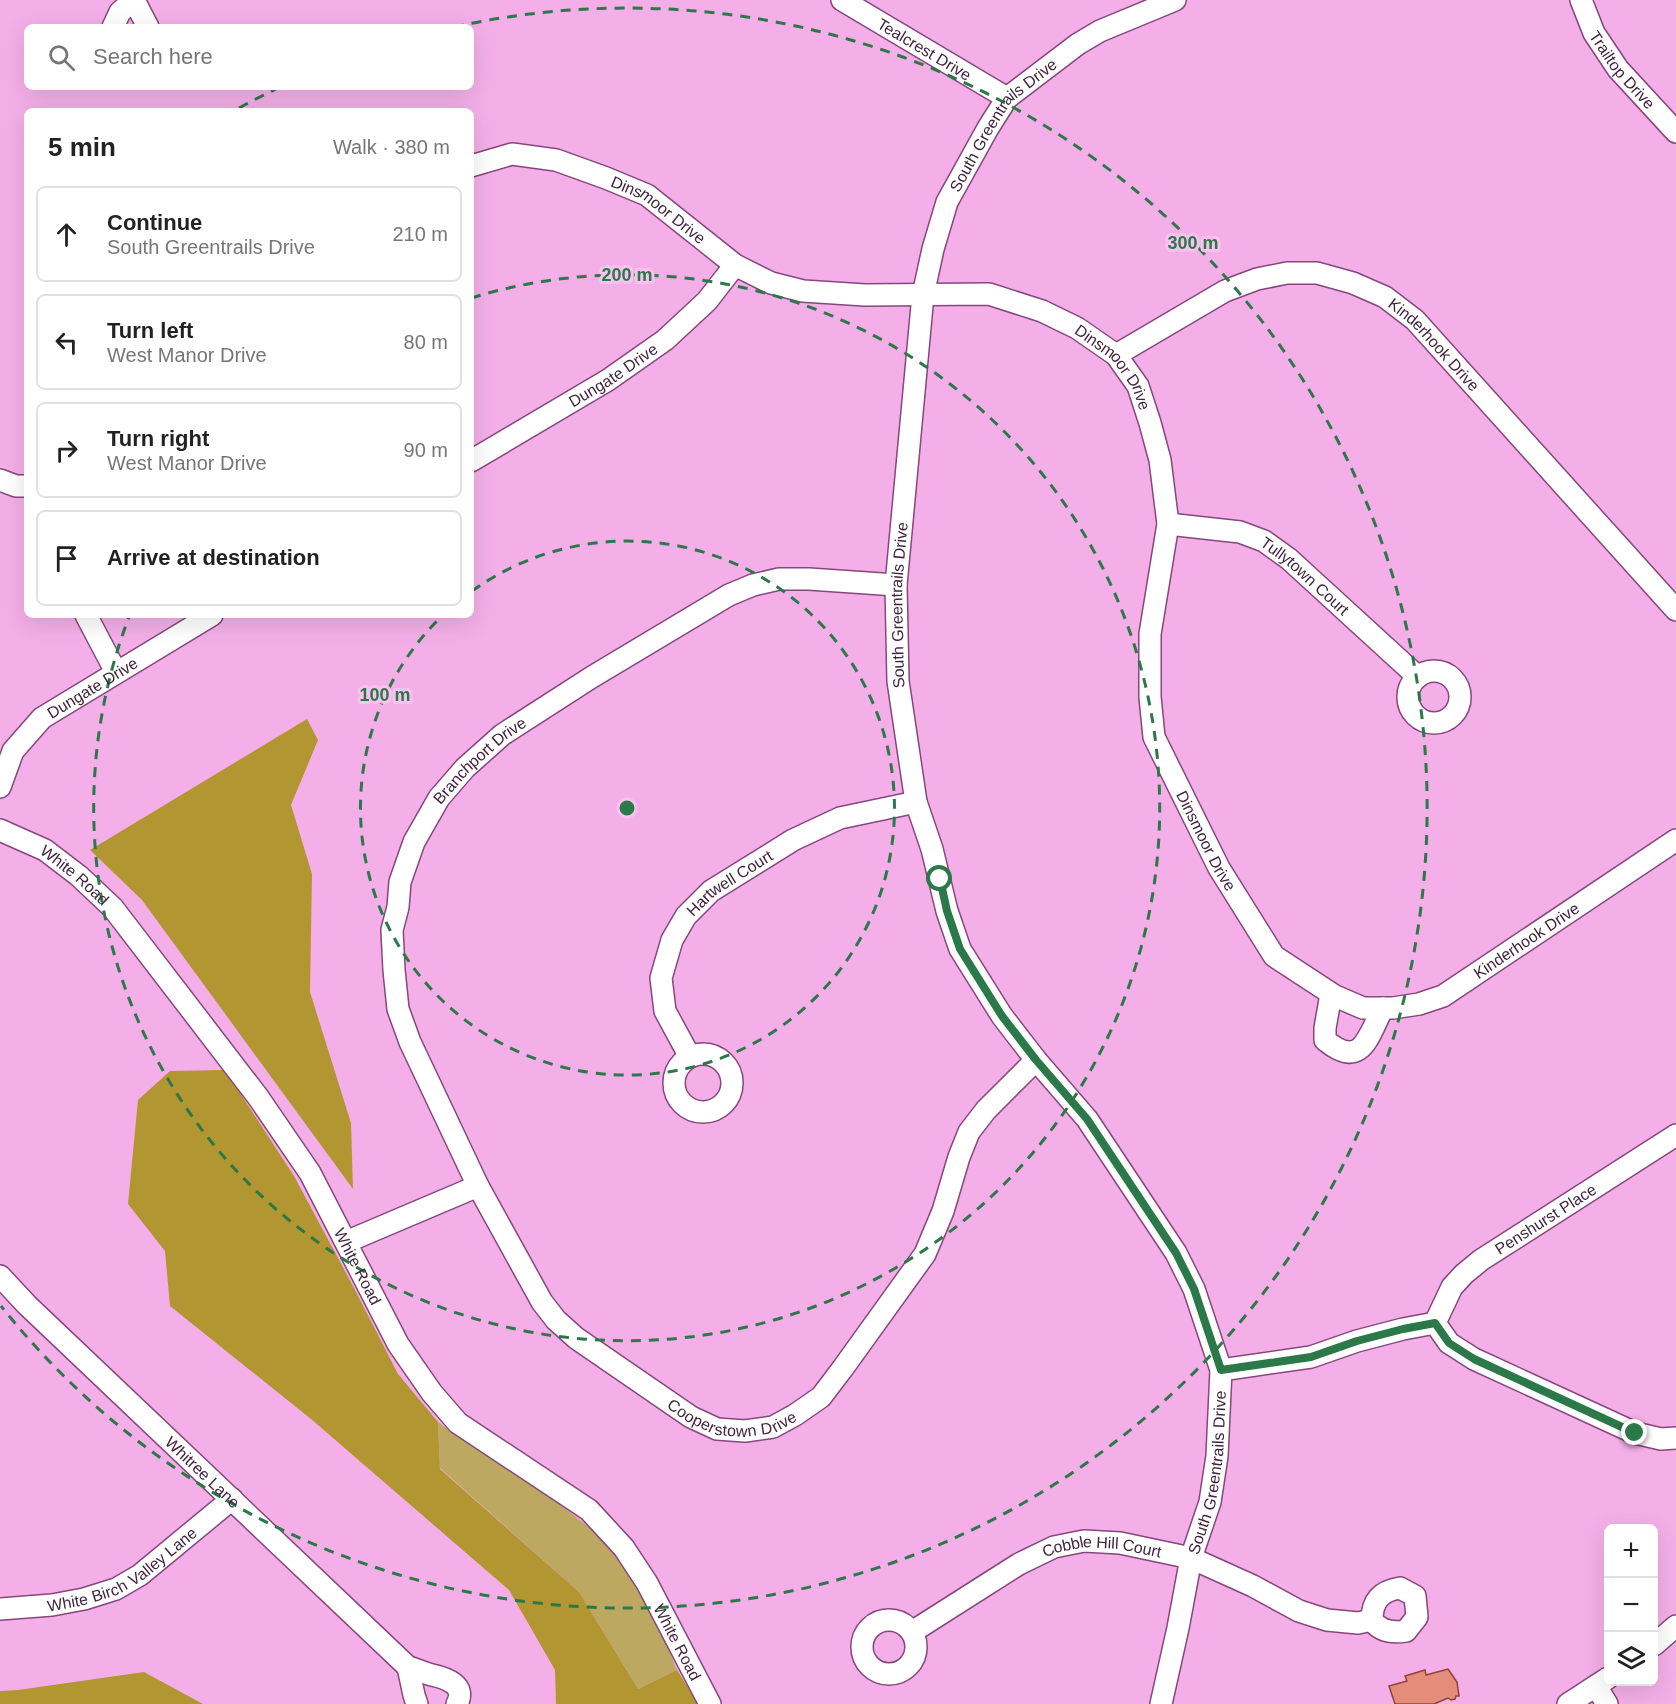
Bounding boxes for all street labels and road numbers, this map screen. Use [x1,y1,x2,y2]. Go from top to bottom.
street label: Tealcrest Drive [874,15,974,84]
street label: Trailtop Drive [1586,28,1658,112]
street label: South Greentrails Drive [947,55,1060,195]
street label: Dinsmoor Drive [609,173,709,247]
street label: Kinderhook Drive [1385,295,1483,395]
street label: Dinsmoor Drive [1072,321,1153,412]
street label: Dungate Drive [566,340,661,410]
street label: South Greentrails Drive [888,521,911,689]
street label: Tullytown Court [1258,534,1353,619]
street label: Dungate Drive [44,654,141,722]
street label: Branchport Drive [430,714,529,807]
street label: Dinsmoor Drive [1173,788,1239,894]
street label: White Road [37,842,112,908]
street label: Hartwell Court [683,847,776,919]
street label: Kinderhook Drive [1471,899,1582,982]
street label: Penshurst Place [1492,1180,1599,1258]
street label: White Road [331,1225,384,1308]
street label: South Greentrails Drive [1185,1390,1229,1556]
street label: Cooperstown Drive [664,1396,799,1440]
street label: Whitree Lane [162,1433,243,1511]
street label: White Birch Valley Lane [46,1524,200,1615]
street label: Cobble Hill Court [1040,1533,1163,1561]
street label: White Road [650,1601,704,1683]

